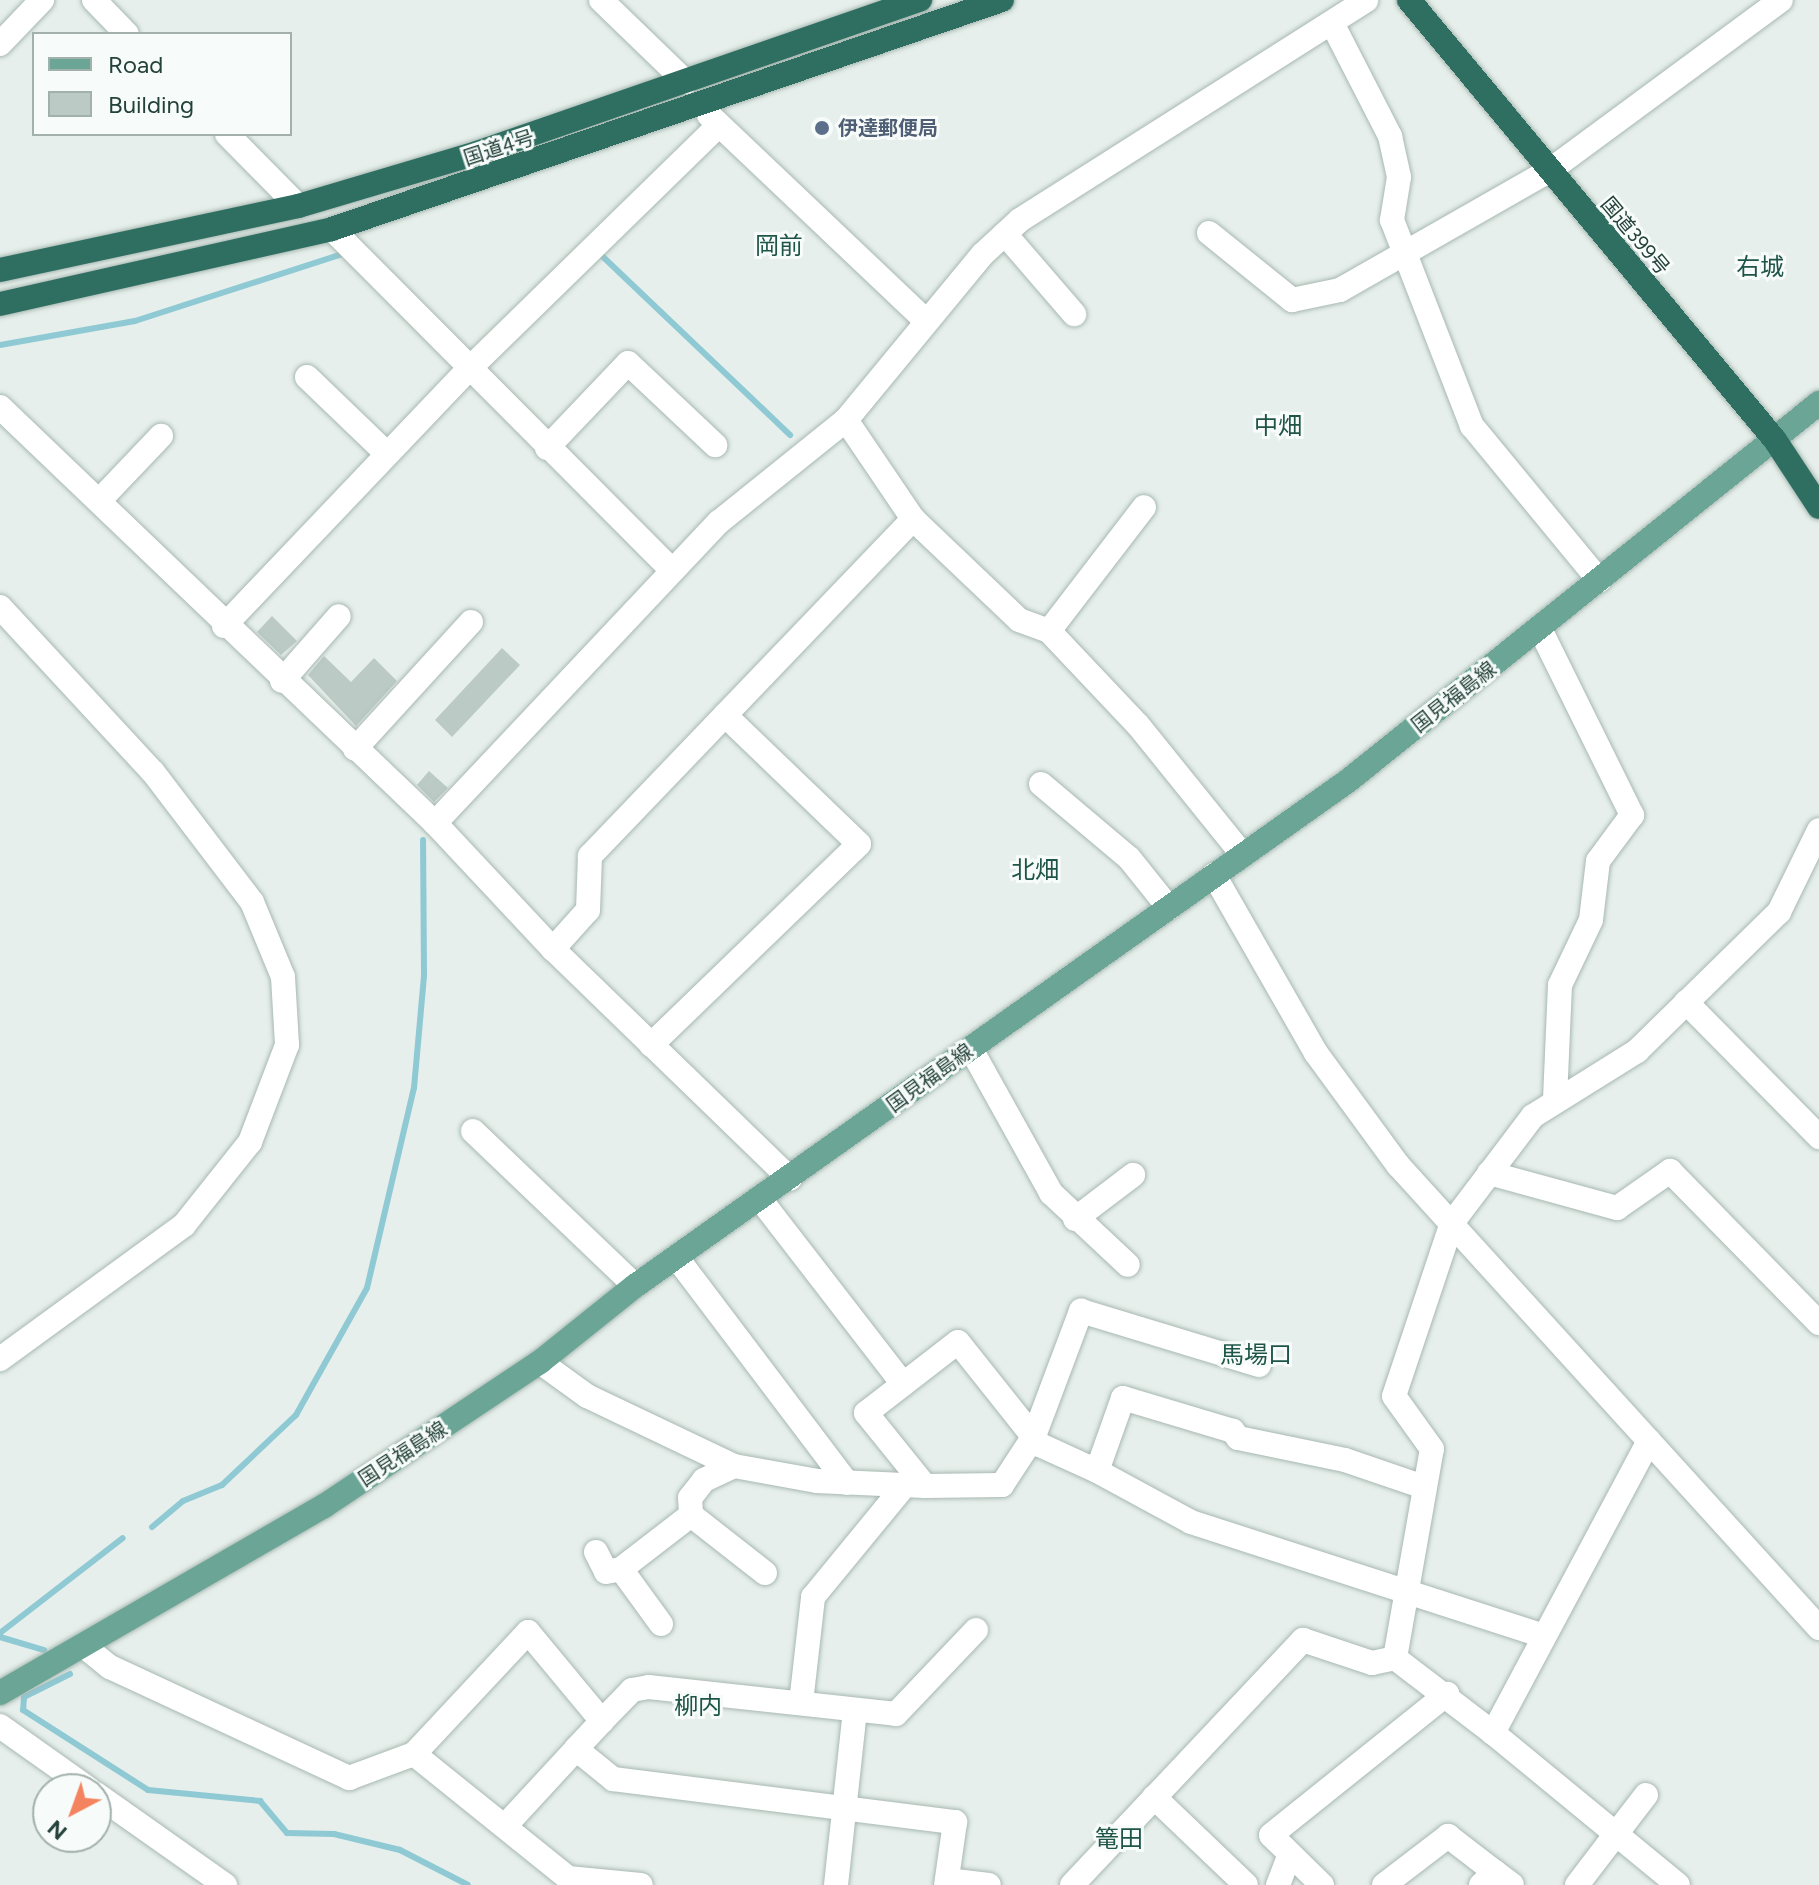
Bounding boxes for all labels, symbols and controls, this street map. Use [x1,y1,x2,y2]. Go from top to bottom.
legend [32,32,292,136]
text: Road [108,50,163,79]
text: Building [108,90,194,119]
place label: 伊達郵便局 [838,116,938,140]
marker: 伊達郵便局 [813,119,831,137]
street label: 国道4号 [461,125,537,171]
street label: 国道399号 [1596,192,1674,280]
district label: 岡前 [755,232,803,260]
district label: 右城 [1736,253,1784,281]
district label: 中畑 [1254,412,1302,440]
street label: 国見福島線 [1407,657,1501,737]
district label: 北畑 [1011,856,1059,884]
street label: 国見福島線 [882,1039,978,1117]
district label: 馬場口 [1220,1341,1292,1369]
street label: 国見福島線 [355,1417,451,1491]
district label: 柳内 [674,1692,722,1720]
north arrow [32,1773,112,1853]
text: N [42,1814,73,1846]
district label: 篭田 [1095,1825,1143,1853]

